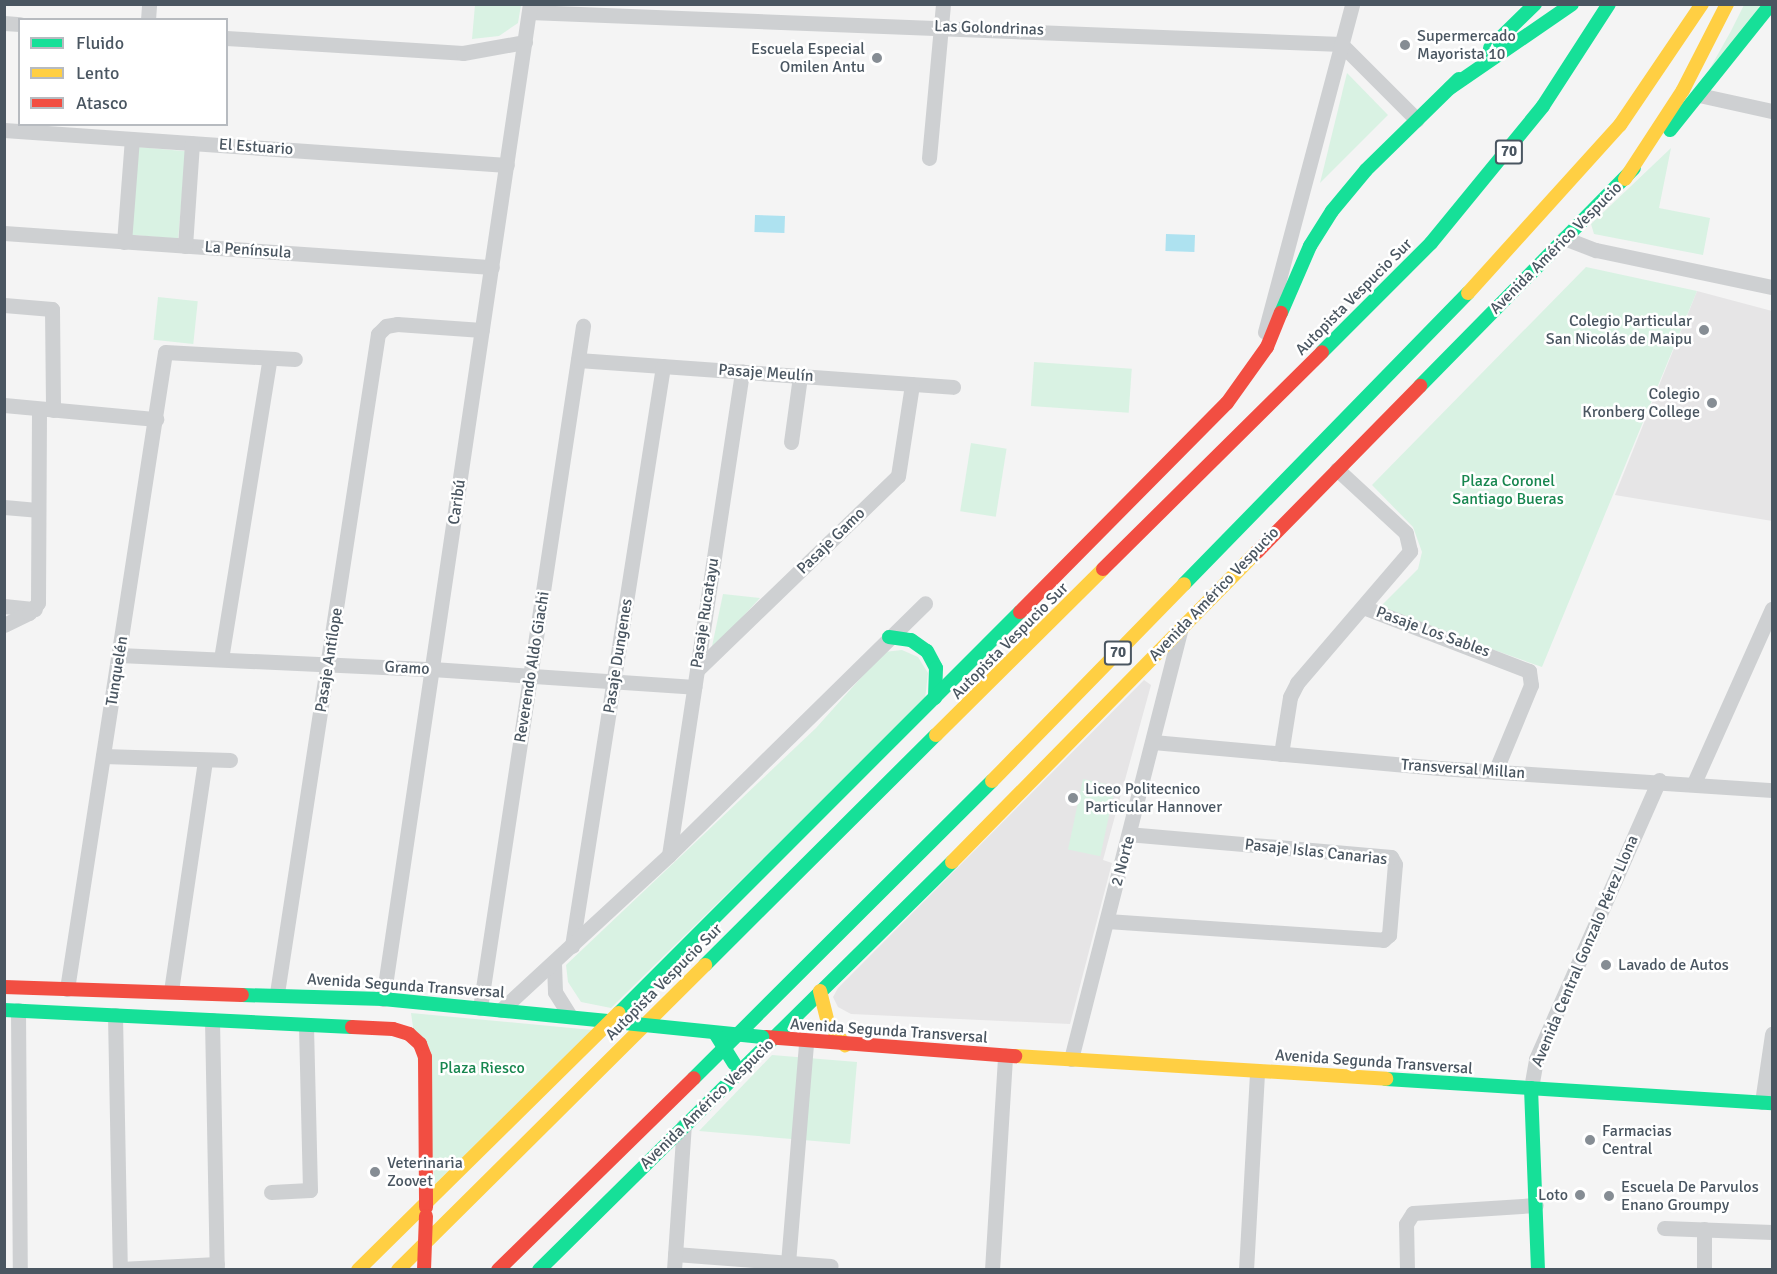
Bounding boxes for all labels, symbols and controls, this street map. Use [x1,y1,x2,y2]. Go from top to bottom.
street label: Las Golondrinas [934,16,1044,40]
legend [18,18,228,126]
place label: Supermercado Mayorista 10 [1417,26,1516,64]
text: Fluido [76,32,124,54]
marker: Supermercado Mayorista 10 [1398,38,1412,52]
place label: Escuela Especial Omilen Antu [751,39,865,77]
marker: Escuela Especial Omilen Antu [870,51,884,65]
text: Lento [76,62,119,84]
text: Atasco [76,92,128,114]
street label: El Estuario [218,135,294,159]
road number: 70 [1494,140,1524,164]
street label: Avenida Américo Vespucio [1486,178,1626,318]
street label: Autopista Vespucio Sur [1292,235,1416,359]
street label: La Península [204,237,292,263]
place label: Colegio Particular San Nicolás de Maipu [1546,311,1692,349]
marker: Colegio Particular San Nicolás de Maipu [1697,323,1711,337]
street label: Pasaje Meulín [718,360,814,386]
place label: Colegio Kronberg College [1582,384,1700,422]
marker: Colegio Kronberg College [1705,396,1719,410]
park label: Plaza Coronel Santiago Bueras [1452,471,1564,509]
street label: Caribú [444,478,470,526]
street label: Pasaje Gamo [793,504,869,578]
street label: Avenida Américo Vespucio [1145,523,1283,665]
street label: Pasaje Rucatayu [687,557,723,669]
street label: Autopista Vespucio Sur [948,579,1072,703]
street label: Reverendo Aldo Giachi [511,590,553,744]
street label: Pasaje Dungenes [599,597,637,715]
street label: Pasaje Los Sables [1373,603,1493,661]
street label: Pasaje Antílope [311,606,347,714]
street label: Tunquelén [102,635,132,707]
road number: 70 [1103,641,1133,665]
street label: Gramo [384,657,430,679]
street label: Transversal Millan [1400,755,1526,783]
place label: Liceo Politecnico Particular Hannover [1085,779,1222,817]
marker: Liceo Politecnico Particular Hannover [1066,791,1080,805]
street label: Avenida Central Gonzalo Pérez Llona [1527,832,1643,1070]
street label: 2 Norte [1107,834,1139,888]
street label: Pasaje Islas Canarias [1244,835,1388,869]
street label: Autopista Vespucio Sur [602,920,726,1044]
place label: Lavado de Autos [1618,955,1729,975]
marker: Lavado de Autos [1599,958,1613,972]
street label: Avenida Segunda Transversal [306,970,506,1002]
street label: Avenida Segunda Transversal [789,1015,989,1047]
street label: Avenida Américo Vespucio [636,1035,778,1173]
street label: Avenida Segunda Transversal [1274,1046,1474,1078]
park label: Plaza Riesco [439,1058,525,1078]
place label: Farmacias Central [1602,1121,1672,1159]
marker: Farmacias Central [1583,1133,1597,1147]
place label: Veterinaria Zoovet [387,1153,463,1191]
marker: Veterinaria Zoovet [368,1165,382,1179]
place label: Escuela De Parvulos Enano Groumpy [1621,1177,1759,1215]
place label: Loto [1538,1185,1568,1205]
marker: Loto [1573,1188,1587,1202]
marker: Escuela De Parvulos Enano Groumpy [1602,1189,1616,1203]

